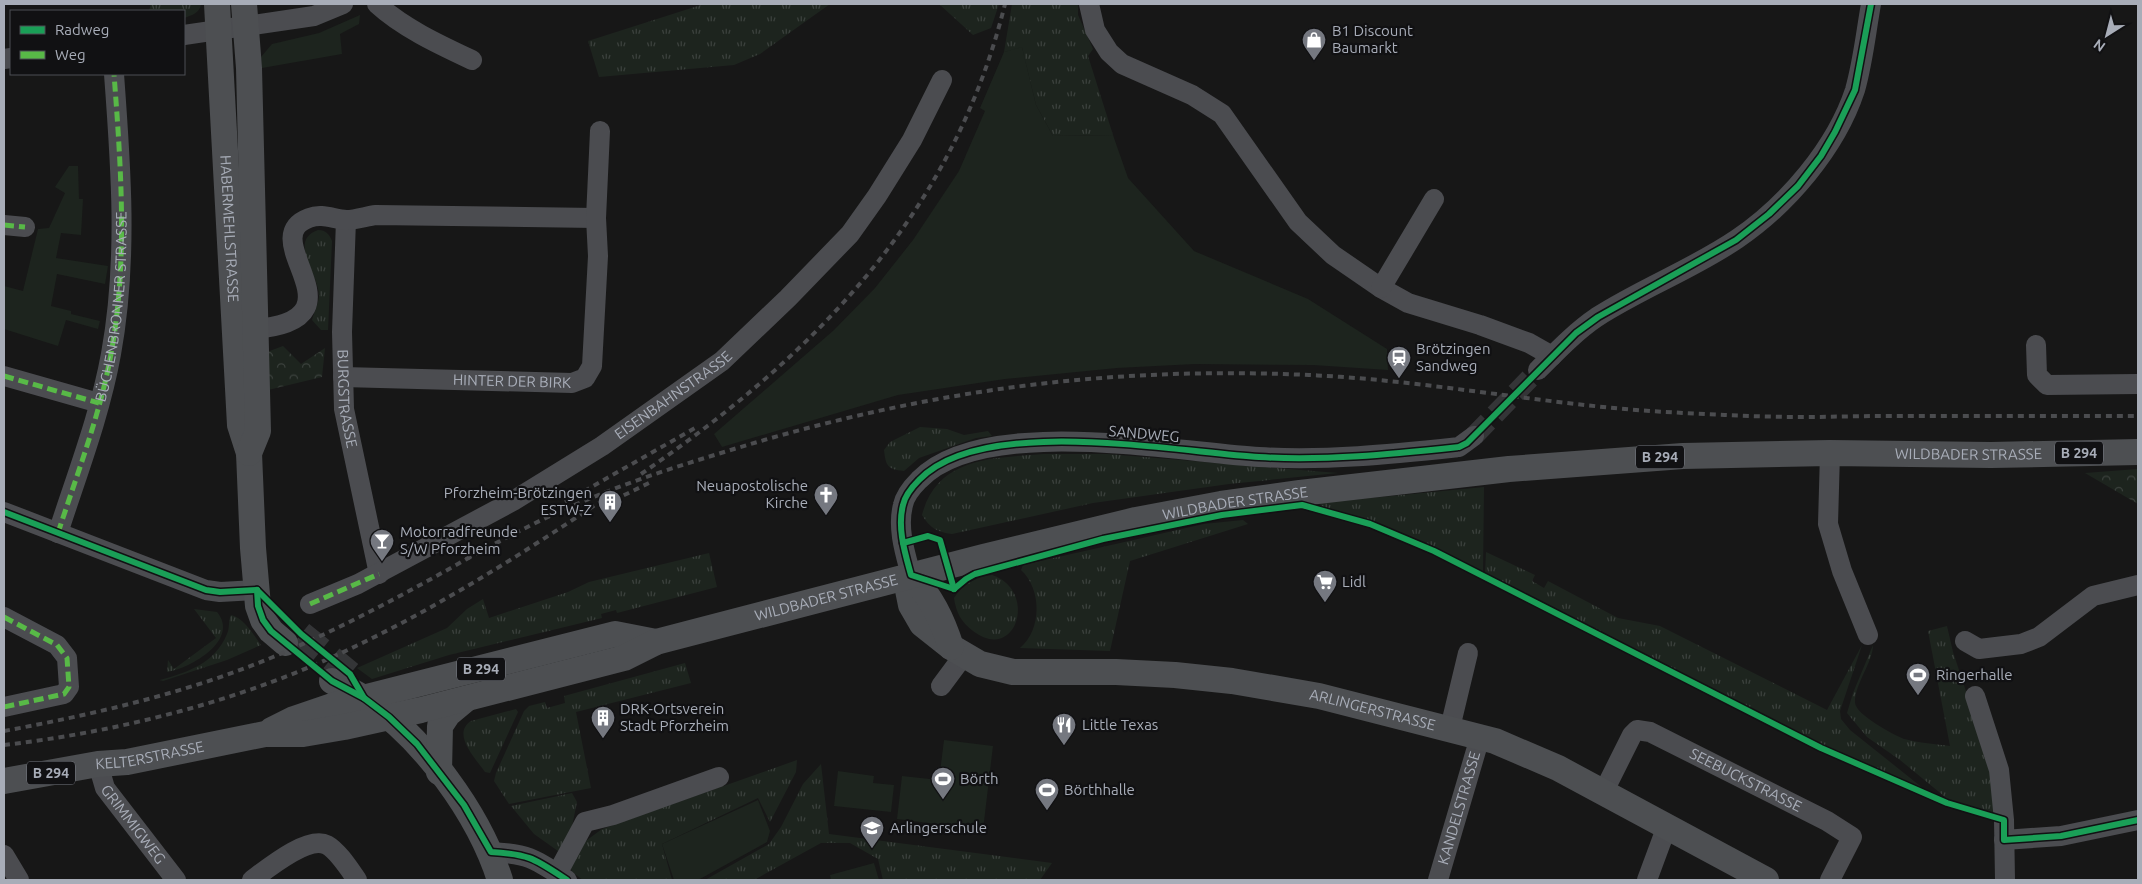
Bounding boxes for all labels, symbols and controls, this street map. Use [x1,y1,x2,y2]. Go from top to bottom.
legend [10,10,185,75]
north arrow [2082,10,2132,60]
text: Radweg [55,21,109,38]
place label: B1 Discount Baumarkt [1332,22,1413,56]
shop icon: B1 Discount Baumarkt [1301,27,1327,61]
text: N [2090,36,2108,55]
text: Weg [55,46,86,63]
street label: HABERMEHLSTRASSE [217,155,242,303]
street label: BÜCHENBRONNER STRASSE [91,211,130,404]
place label: Brötzingen Sandweg [1416,340,1490,374]
station icon: Brötzingen Sandweg [1386,345,1412,379]
street label: EISENBAHNSTRASSE [611,347,735,442]
street label: BURGSTRASSE [334,349,361,449]
street label: HINTER DER BIRK [453,371,571,391]
street label: SANDWEG [1108,422,1180,445]
road number: B 294 [2055,442,2103,464]
street label: WILDBADER STRASSE [1895,445,2042,463]
road number: B 294 [1636,446,1684,468]
place label: Neuapostolische Kirche [696,477,808,511]
church icon: Neuapostolische Kirche [813,482,839,516]
street label: WILDBADER STRASSE [1161,483,1309,523]
place label: Pforzheim-Brötzingen ESTW-Z [444,484,592,518]
building icon: Pforzheim-Brötzingen ESTW-Z [597,489,623,523]
place label: Motorradfreunde S/W Pforzheim [400,523,518,557]
bar icon: Motorradfreunde S/W Pforzheim [369,528,395,562]
supermarket icon: Lidl [1312,569,1338,603]
street label: WILDBADER STRASSE [753,571,899,624]
place label: Lidl [1342,573,1366,590]
road number: B 294 [457,658,505,681]
sports icon: Ringerhalle [1905,662,1931,696]
place label: Ringerhalle [1936,666,2013,683]
street label: ARLINGERSTRASSE [1308,686,1437,733]
place label: DRK-Ortsverein Stadt Pforzheim [620,700,729,734]
building icon: DRK-Ortsverein Stadt Pforzheim [590,705,616,739]
restaurant icon: Little Texas [1051,712,1077,746]
place label: Little Texas [1082,716,1158,733]
street label: KELTERSTRASSE [95,738,205,772]
street label: SEEBUCKSTRASSE [1687,744,1805,815]
street label: KANDELSTRASSE [1434,749,1483,866]
road number: B 294 [27,761,75,784]
sports icon: Börth [930,766,956,800]
place label: Börth [960,770,998,787]
sports icon: Börthhalle [1034,777,1060,811]
street label: GRIMMIGWEG [98,781,169,867]
place label: Börthhalle [1064,781,1135,798]
school or university icon: Arlingerschule [859,815,885,849]
place label: Arlingerschule [890,819,987,836]

